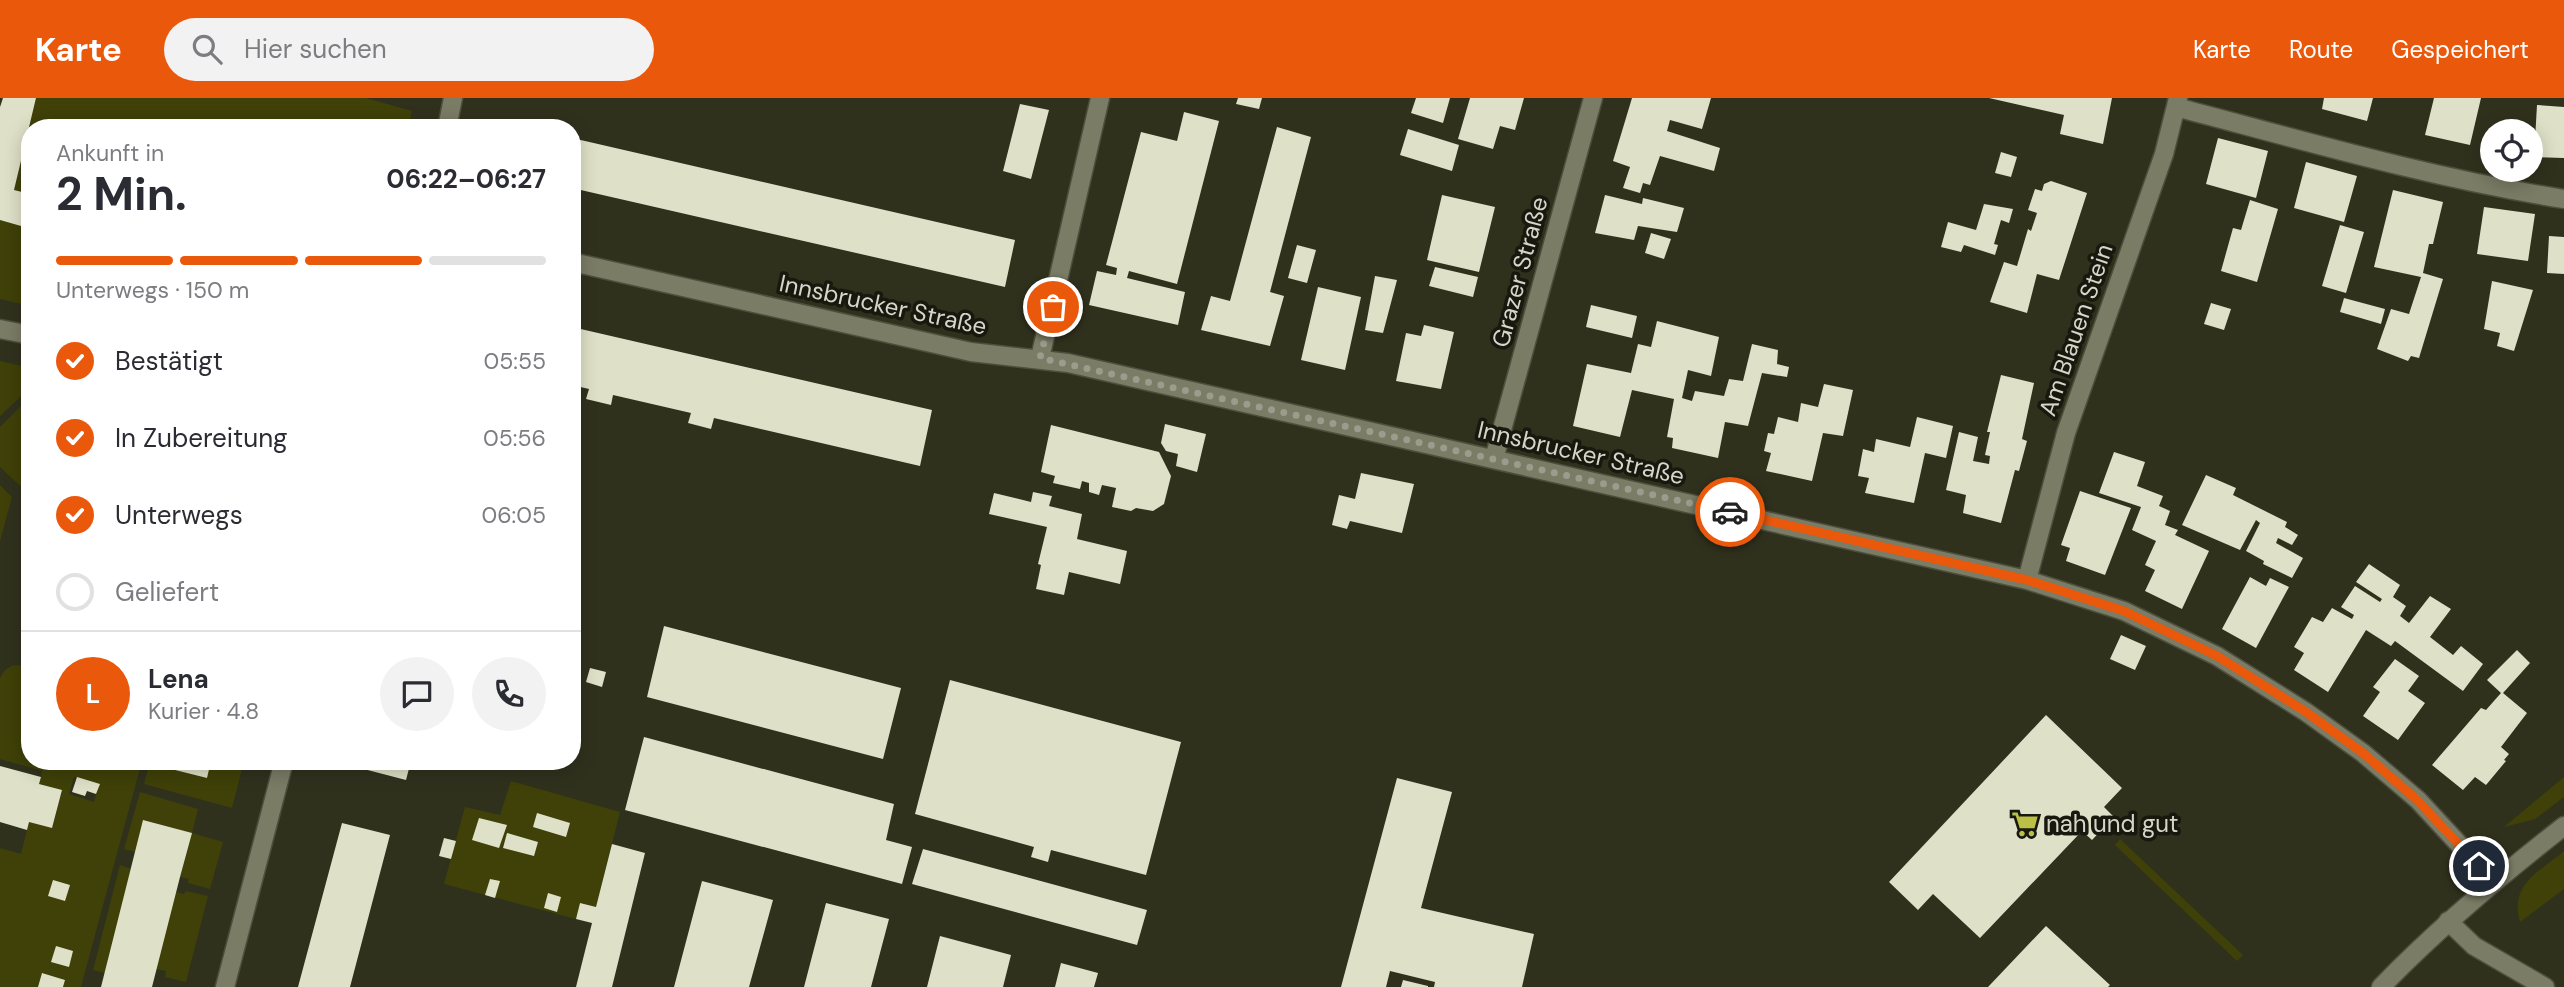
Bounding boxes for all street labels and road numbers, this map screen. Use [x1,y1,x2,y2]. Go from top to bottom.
street label: Grazer Straße [1485,193,1554,350]
street label: Am Blauen Stein [2032,240,2120,420]
street label: Innsbrucker Straße [777,267,990,342]
street label: Innsbrucker Straße [1475,414,1687,491]

